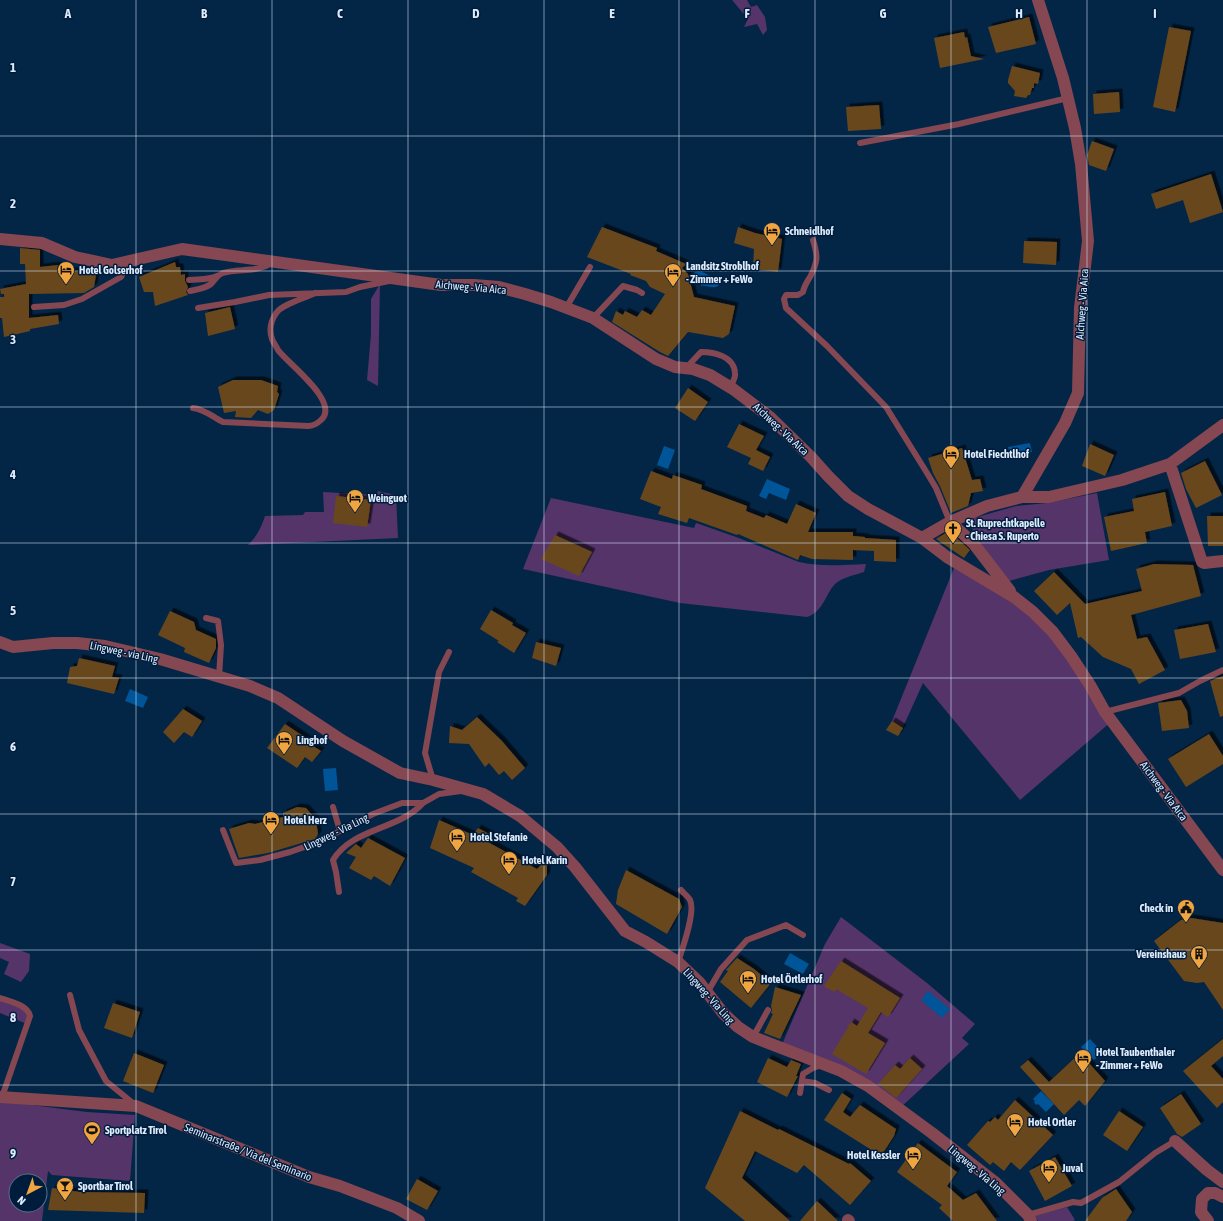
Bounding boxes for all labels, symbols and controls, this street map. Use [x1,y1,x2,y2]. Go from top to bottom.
text: A [64,6,72,21]
text: B [201,6,208,21]
text: C [337,6,343,21]
text: D [472,6,480,21]
text: E [609,6,615,21]
text: F [744,6,750,21]
text: G [880,6,887,21]
text: H [1015,6,1023,21]
text: I [1153,6,1157,21]
text: 1 [10,60,16,75]
text: 2 [10,196,16,211]
hotel icon: Schneidlhof [762,221,782,246]
place label: Schneidlhof [785,225,835,237]
hotel icon: Hotel Golserhof [56,260,76,285]
place label: Landsitz Stroblhof - Zimmer + FeWo [686,260,760,285]
hotel icon: Landsitz Stroblhof - Zimmer + FeWo [663,262,683,287]
place label: Hotel Golserhof [79,264,144,276]
street label: Aichweg - Via Aica [1074,268,1090,340]
street label: Aichweg - Via Aica [435,278,507,296]
text: 3 [10,332,16,347]
street label: Aichweg - Via Aica [751,400,811,458]
hotel icon: Hotel Fiechtlhof [941,444,961,469]
place label: Hotel Fiechtlhof [964,448,1030,460]
text: 4 [9,467,16,482]
hotel icon: Weinguot [345,488,365,513]
place label: Weinguot [367,492,408,504]
place label: St. Ruprechtkapelle - Chiesa S. Ruperto [966,517,1045,542]
church icon: St. Ruprechtkapelle - Chiesa S. Ruperto [943,519,963,544]
text: 5 [10,603,16,618]
street label: Lingweg - via Ling [89,639,159,665]
hotel icon: Linghof [274,730,294,755]
place label: Linghof [297,734,328,746]
text: 6 [10,739,16,754]
street label: Aichweg - Via Aica [1138,759,1190,823]
hotel icon: Hotel Herz [261,810,281,835]
street label: Lingweg - Via Ling [302,811,370,853]
place label: Hotel Herz [284,814,327,826]
hotel icon: Hotel Stefanie [447,827,467,852]
place label: Hotel Stefanie [470,831,528,843]
hotel icon: Hotel Karin [499,850,519,875]
place label: Hotel Karin [522,854,567,866]
text: 7 [10,874,16,889]
public building icon: Check in [1176,898,1196,923]
place label: Check in [1139,902,1173,914]
building icon: Vereinshaus [1189,944,1209,969]
place label: Vereinshaus [1135,948,1186,960]
street label: Lingweg - Via Ling [681,966,737,1026]
hotel icon: Hotel Örtlerhof [738,969,758,994]
place label: Hotel Örtlerhof [761,972,823,985]
text: 8 [10,1010,16,1025]
place label: Hotel Taubenthaler - Zimmer + FeWo [1096,1046,1175,1071]
hotel icon: Hotel Taubenthaler - Zimmer + FeWo [1073,1048,1093,1073]
hotel icon: Hotel Ortler [1005,1112,1025,1137]
place label: Hotel Ortler [1028,1116,1077,1128]
sports icon: Sportplatz Tirol [82,1120,102,1145]
street label: Seminarstraße / Via del Seminario [182,1121,314,1183]
place label: Sportplatz Tirol [105,1124,168,1136]
street label: Lingweg - Via Ling [946,1143,1008,1197]
hotel icon: Hotel Kessler [903,1145,923,1170]
text: 9 [10,1146,16,1161]
place label: Hotel Kessler [847,1149,901,1161]
hotel icon: Juval [1039,1158,1059,1183]
place label: Juval [1061,1162,1084,1174]
north arrow [8,1173,48,1213]
bar icon: Sportbar Tirol [55,1176,75,1201]
place label: Sportbar Tirol [78,1180,134,1192]
text: N [15,1194,28,1207]

